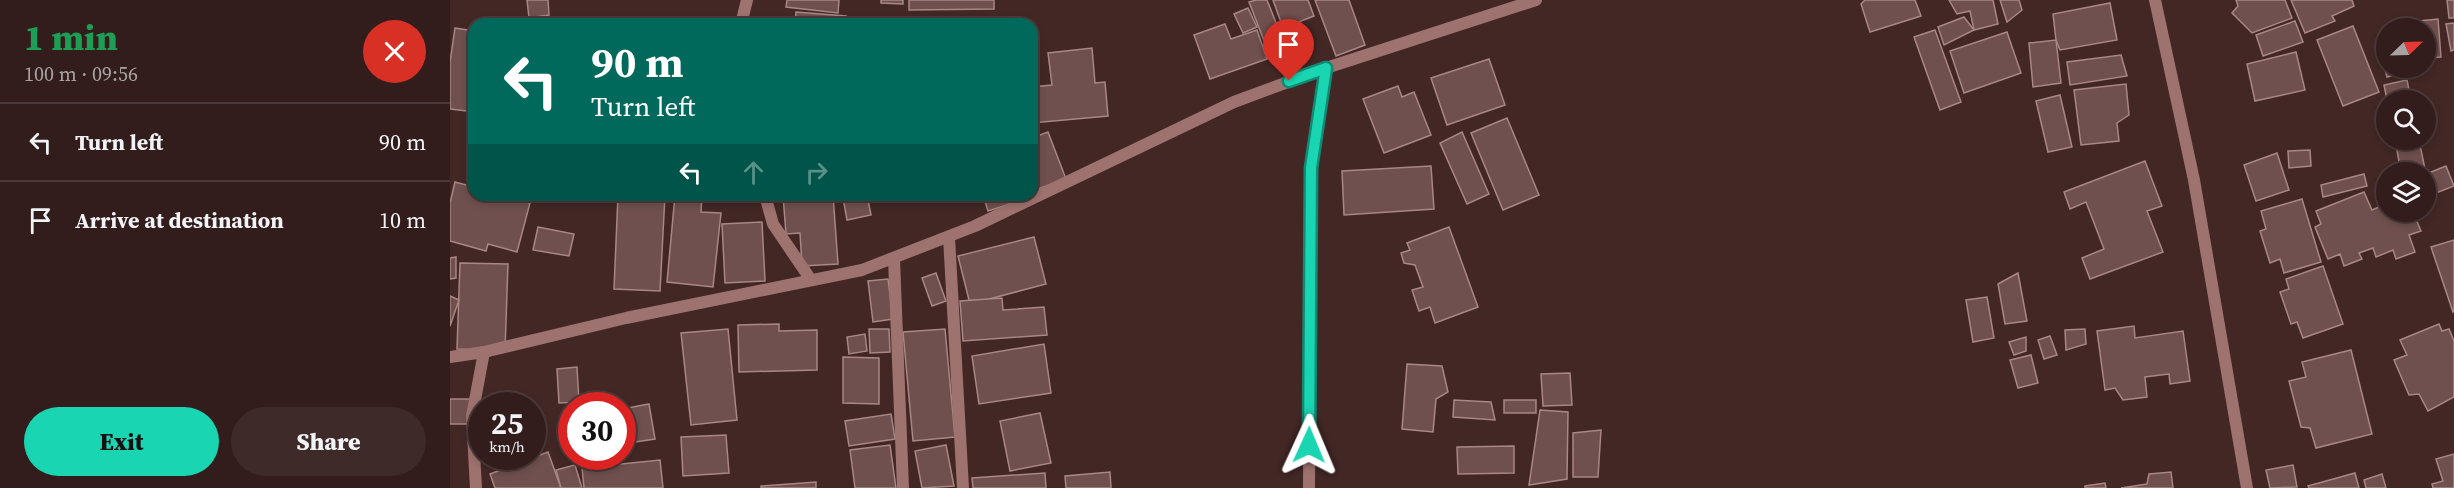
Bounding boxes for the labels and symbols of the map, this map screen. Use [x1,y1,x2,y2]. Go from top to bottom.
north arrow [2376,18,2436,78]
pin [1263,19,1314,81]
speed limit sign: 30 [558,392,636,470]
position arrow [1277,413,1341,477]

